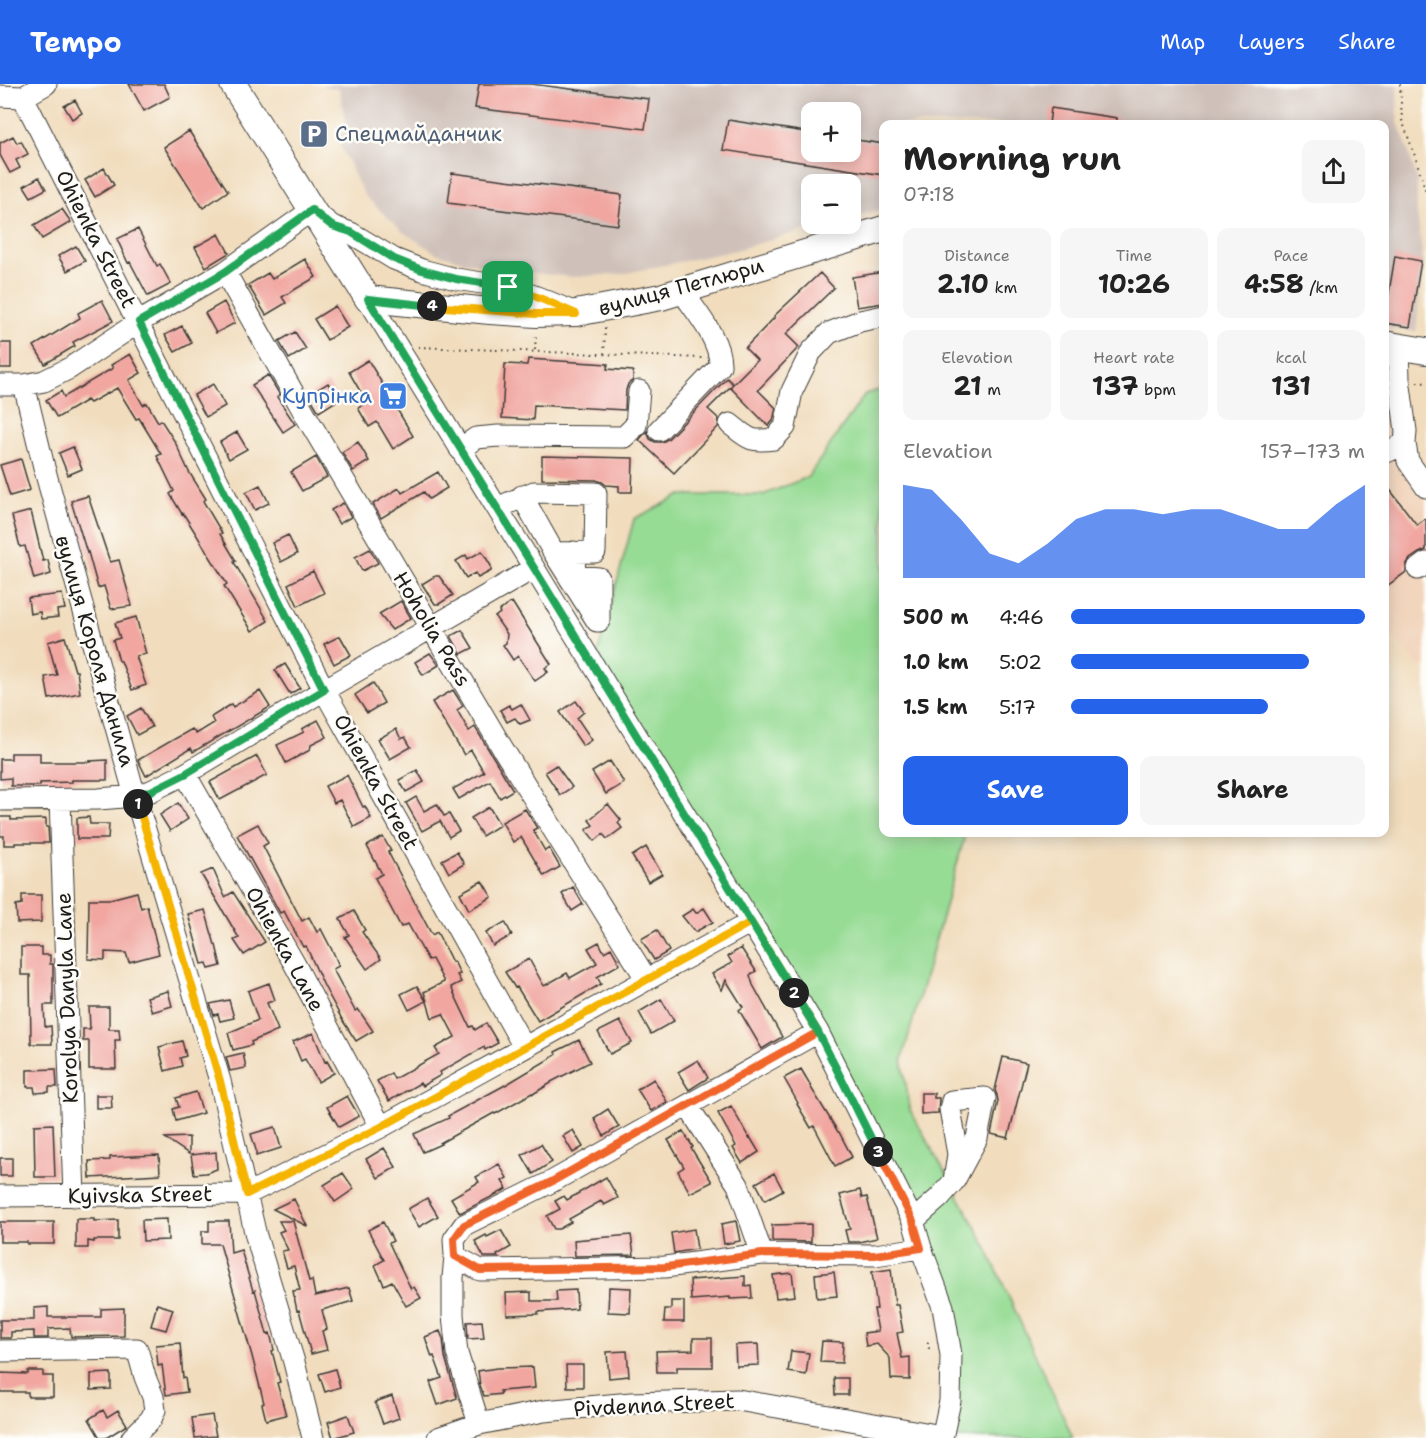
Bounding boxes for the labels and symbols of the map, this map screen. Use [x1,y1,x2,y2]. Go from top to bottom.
parking icon: Спецмайданчик [298,118,330,150]
place label: Спецмайданчик [335,120,502,148]
street label: Ohienka Street [49,165,143,313]
street label: вулиця Петлюри [595,251,767,323]
pin [482,261,533,312]
pin: 4 [417,291,447,321]
supermarket icon: Купрінка [377,380,409,412]
place label: Купрінка [282,382,372,410]
street label: вулиця Короля Данила [48,532,142,770]
street label: Hoholia Pass [387,566,477,692]
street label: Ohienka Street [327,709,425,855]
pin: 1 [123,789,153,819]
street label: Ohienka Lane [239,882,331,1016]
street label: Korolya Danyla Lane [49,892,85,1104]
pin: 2 [779,978,809,1008]
pin: 3 [863,1137,893,1167]
street label: Kyivska Street [67,1180,213,1210]
street label: Pivdenna Street [573,1387,735,1423]

